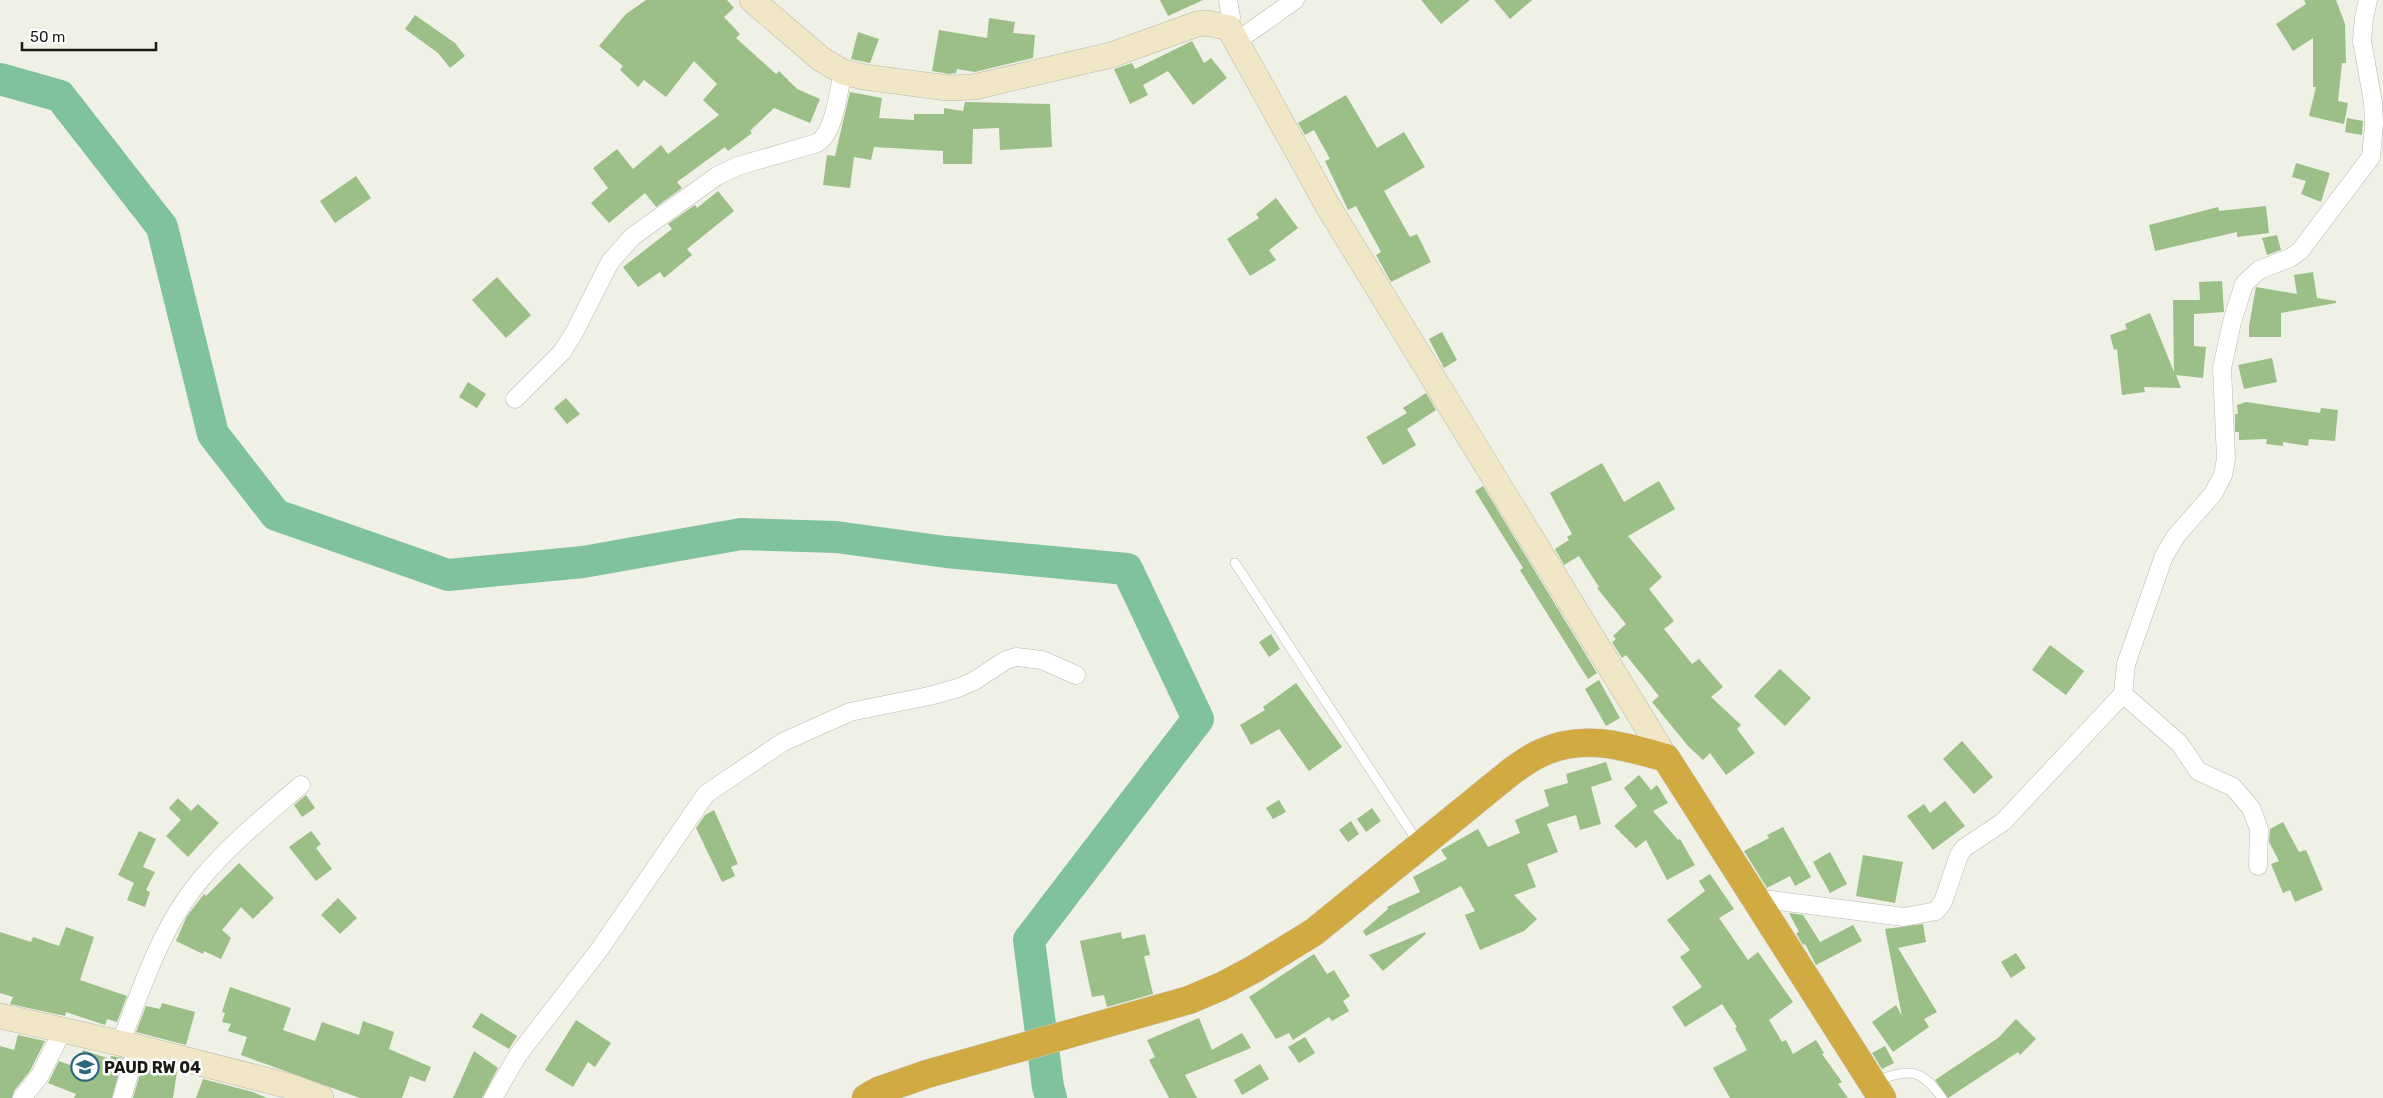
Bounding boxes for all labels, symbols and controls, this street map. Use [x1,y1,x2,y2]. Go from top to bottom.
scale bar [22,20,156,52]
text: 50 m [30,28,65,46]
school or university icon: PAUD RW 04 [70,1052,100,1082]
place label: PAUD RW 04 [104,1058,201,1077]

